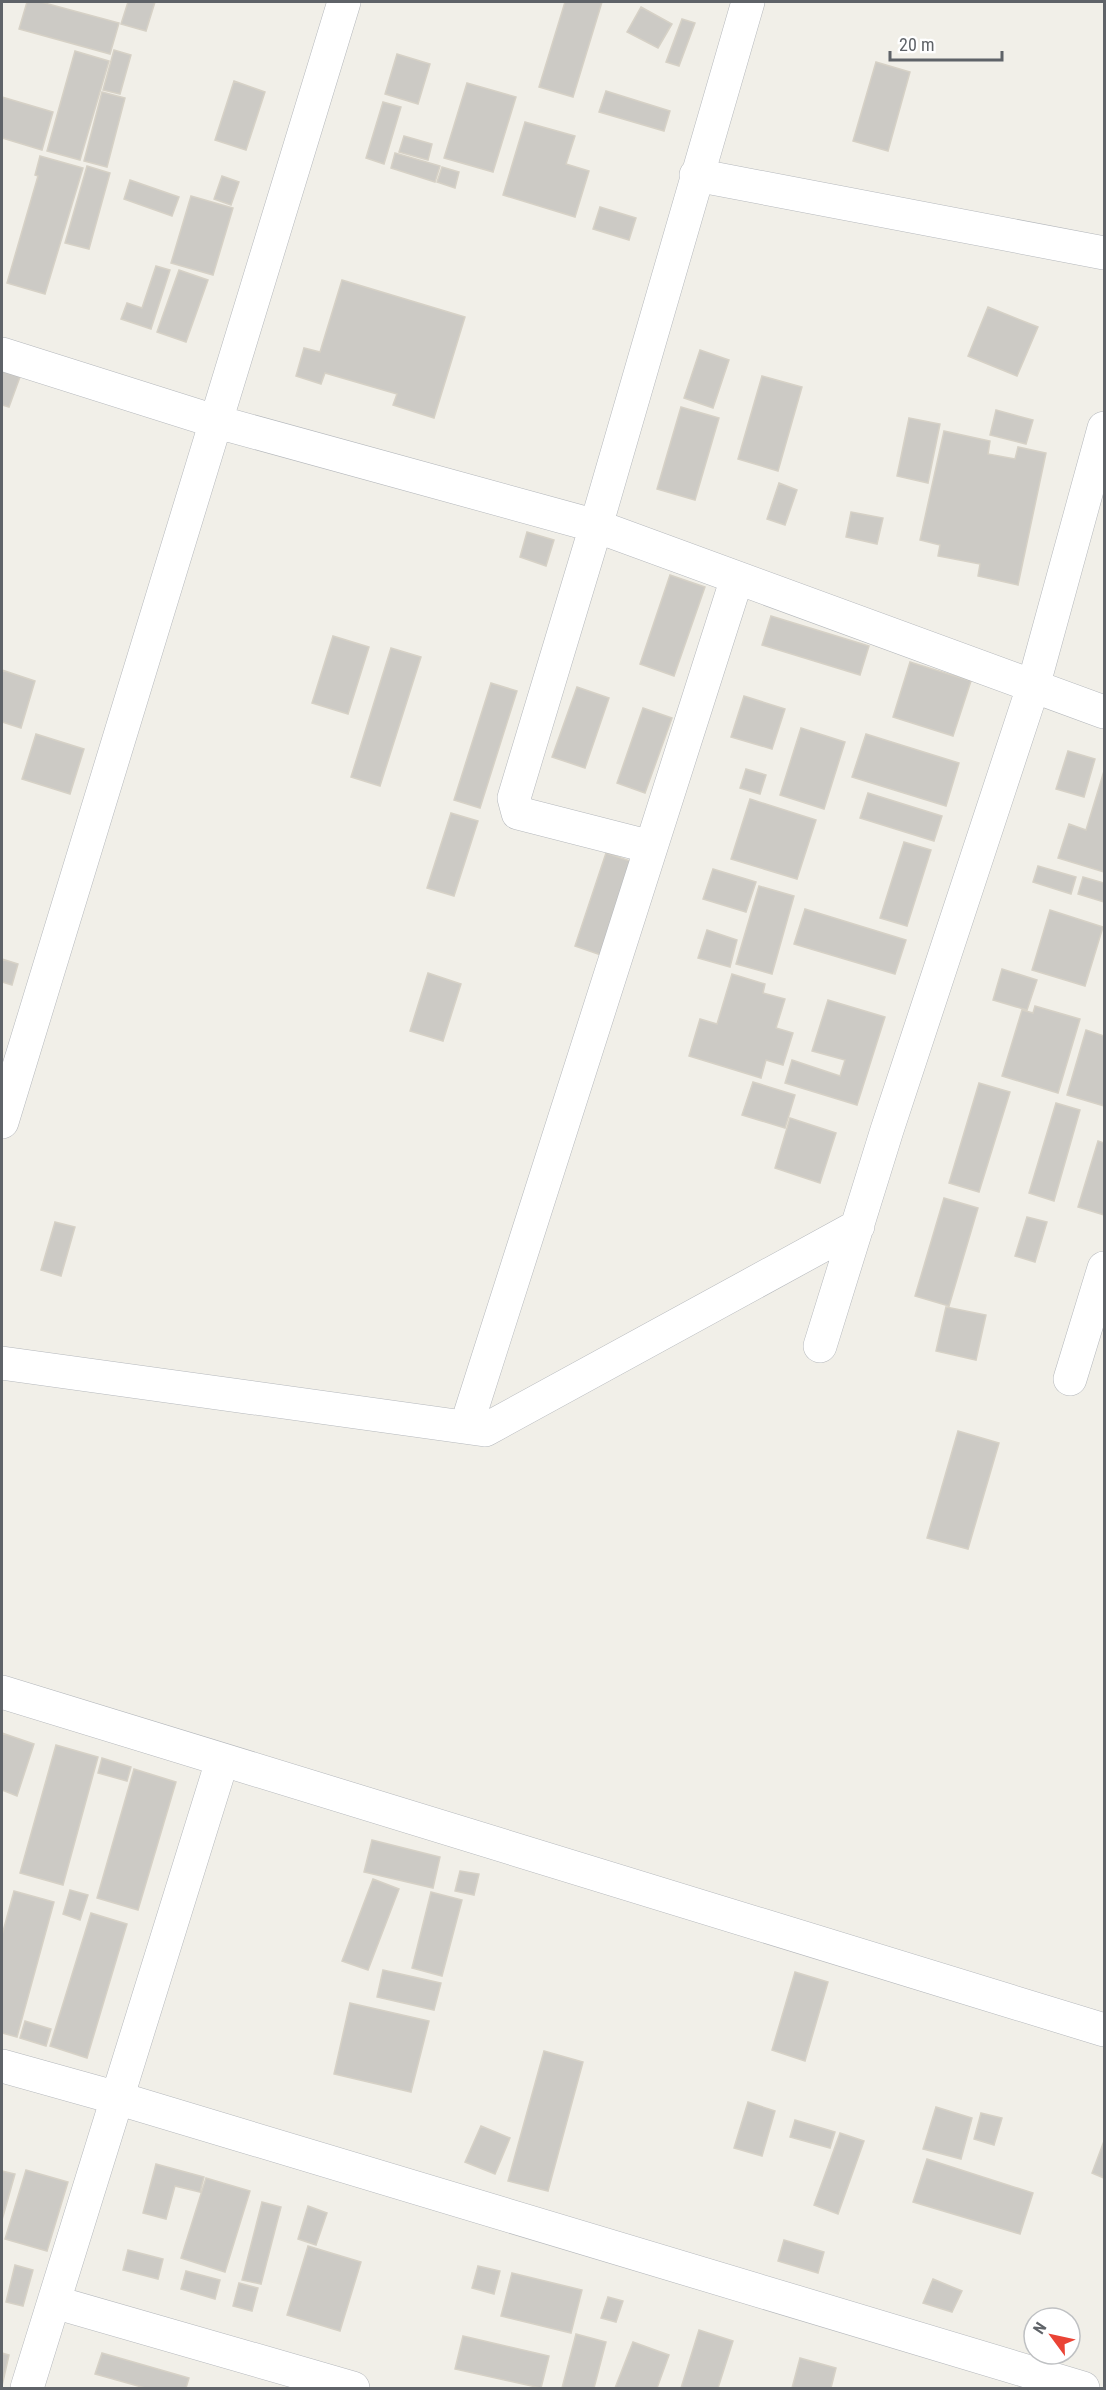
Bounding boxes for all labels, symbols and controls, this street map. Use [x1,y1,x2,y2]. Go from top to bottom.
scale bar [890,24,1002,62]
text: 20 m [899,34,934,55]
north arrow [1022,2306,1082,2366]
text: N [1029,2319,1050,2337]

